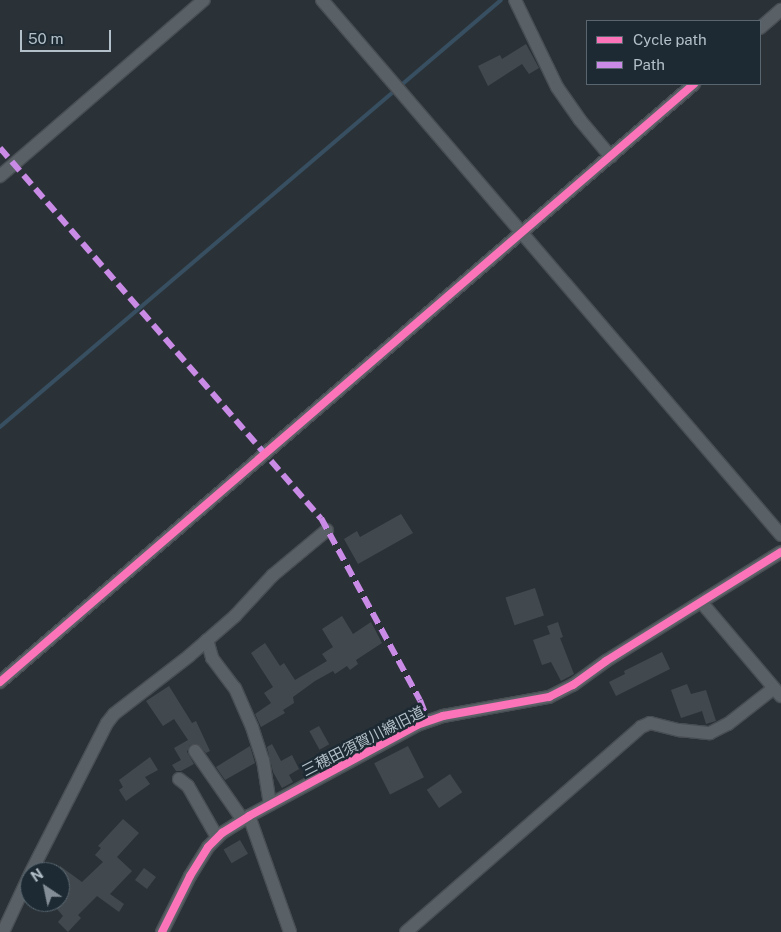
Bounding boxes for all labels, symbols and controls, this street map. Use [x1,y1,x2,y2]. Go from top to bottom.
scale bar [22,20,114,52]
legend [586,20,761,85]
text: 50 m [28,30,63,47]
text: Cycle path [633,31,707,48]
text: Path [633,56,665,73]
street label: 三穂田須賀川線旧道 [299,702,427,780]
north arrow [20,862,70,912]
text: N [28,866,46,885]

